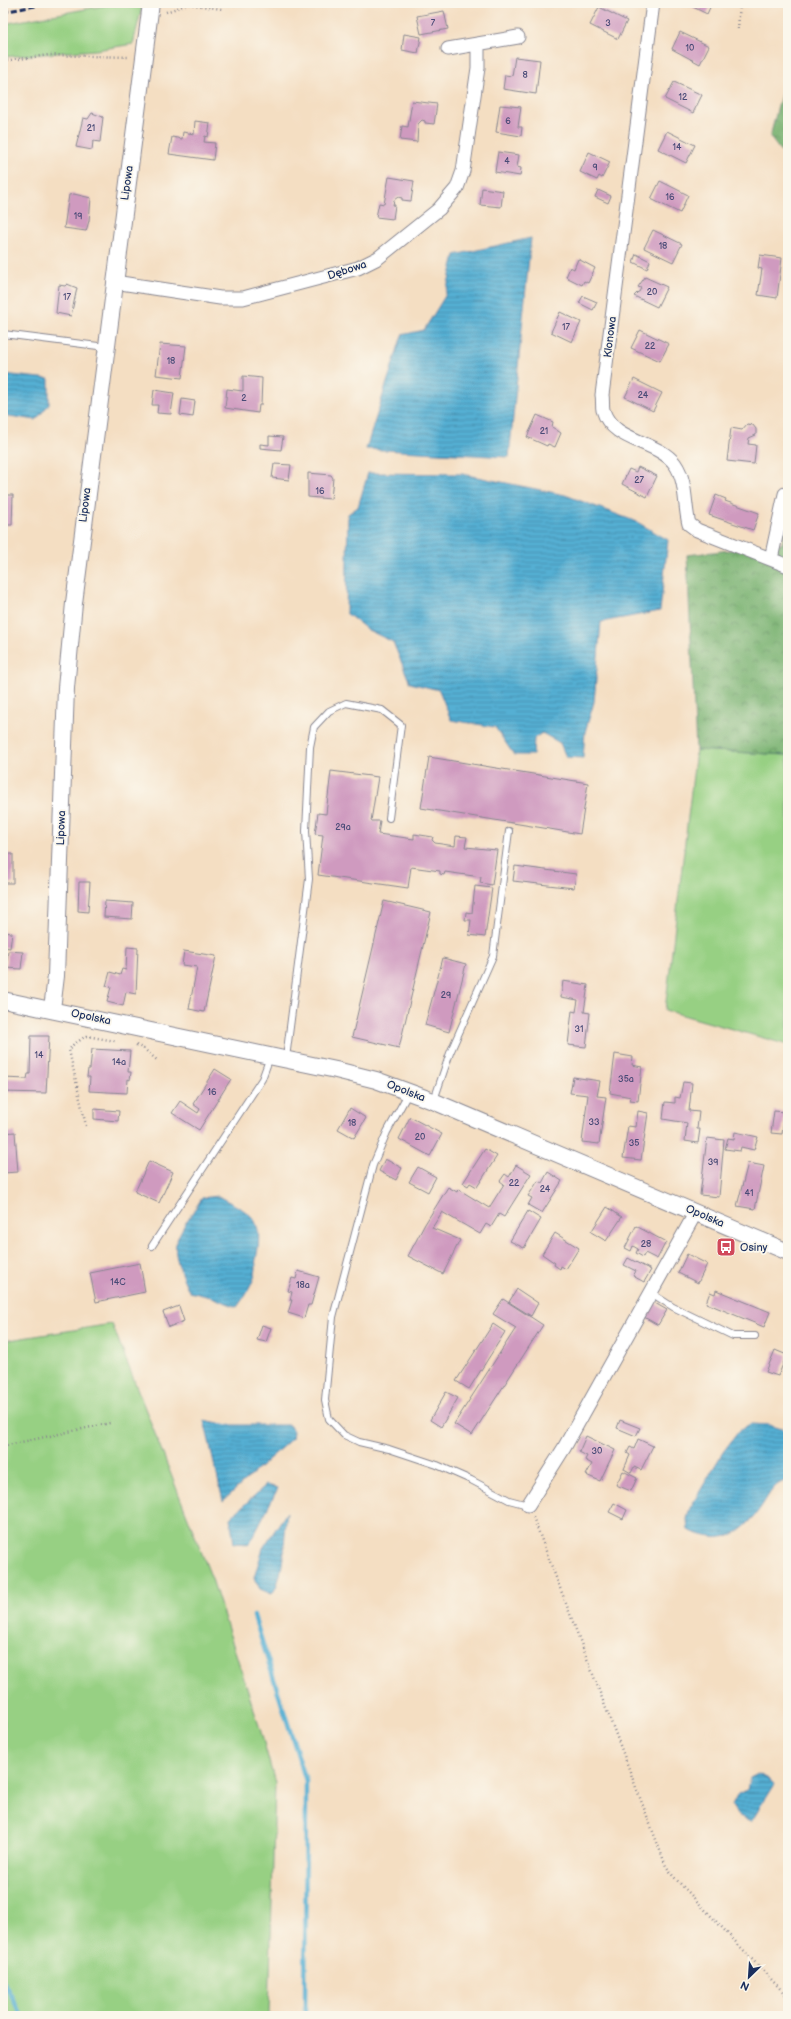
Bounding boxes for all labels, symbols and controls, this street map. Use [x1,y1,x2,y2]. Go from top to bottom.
house number: 7 [431,18,436,29]
house number: 3 [605,18,611,29]
house number: 10 [686,43,694,54]
house number: 8 [522,70,528,81]
house number: 12 [679,92,688,103]
house number: 6 [505,116,511,127]
house number: 21 [87,123,95,134]
house number: 14 [673,142,682,153]
house number: 4 [504,156,510,167]
house number: 9 [592,162,598,173]
street label: Lipowa [118,165,136,201]
house number: 16 [666,192,675,203]
house number: 19 [74,211,82,222]
house number: 18 [659,241,667,252]
street label: Dębowa [326,258,368,282]
house number: 20 [647,287,657,298]
house number: 17 [63,292,72,303]
street label: Klonowa [601,316,619,358]
house number: 17 [562,322,571,333]
house number: 22 [645,341,656,352]
house number: 18 [167,356,175,367]
house number: 24 [638,390,649,401]
house number: 2 [241,393,247,404]
house number: 21 [540,426,548,437]
house number: 27 [634,475,644,486]
house number: 16 [316,486,325,497]
street label: Lipowa [76,487,94,523]
street label: Lipowa [54,810,68,846]
house number: 29a [335,822,351,833]
house number: 29 [441,990,451,1001]
street label: Opolska [70,1006,112,1028]
house number: 31 [574,1024,584,1035]
house number: 14 [35,1050,44,1061]
house number: 14a [112,1057,126,1068]
house number: 35a [618,1074,634,1085]
street label: Opolska [385,1078,427,1104]
house number: 16 [208,1087,217,1098]
house number: 33 [588,1117,600,1128]
house number: 18 [348,1118,356,1129]
house number: 20 [415,1132,425,1143]
house number: 35 [629,1138,639,1149]
house number: 39 [708,1157,718,1168]
house number: 22 [509,1178,520,1189]
house number: 24 [540,1184,551,1195]
house number: 41 [745,1188,753,1199]
street label: Opolska [684,1202,726,1230]
bus stop icon: Osiny [715,1236,737,1258]
house number: 28 [641,1239,651,1250]
place label: Osiny [740,1241,768,1254]
house number: 14C [110,1277,126,1288]
house number: 18a [296,1280,310,1291]
house number: 30 [592,1446,602,1457]
north arrow [729,1957,769,1997]
text: N [738,1978,751,1993]

